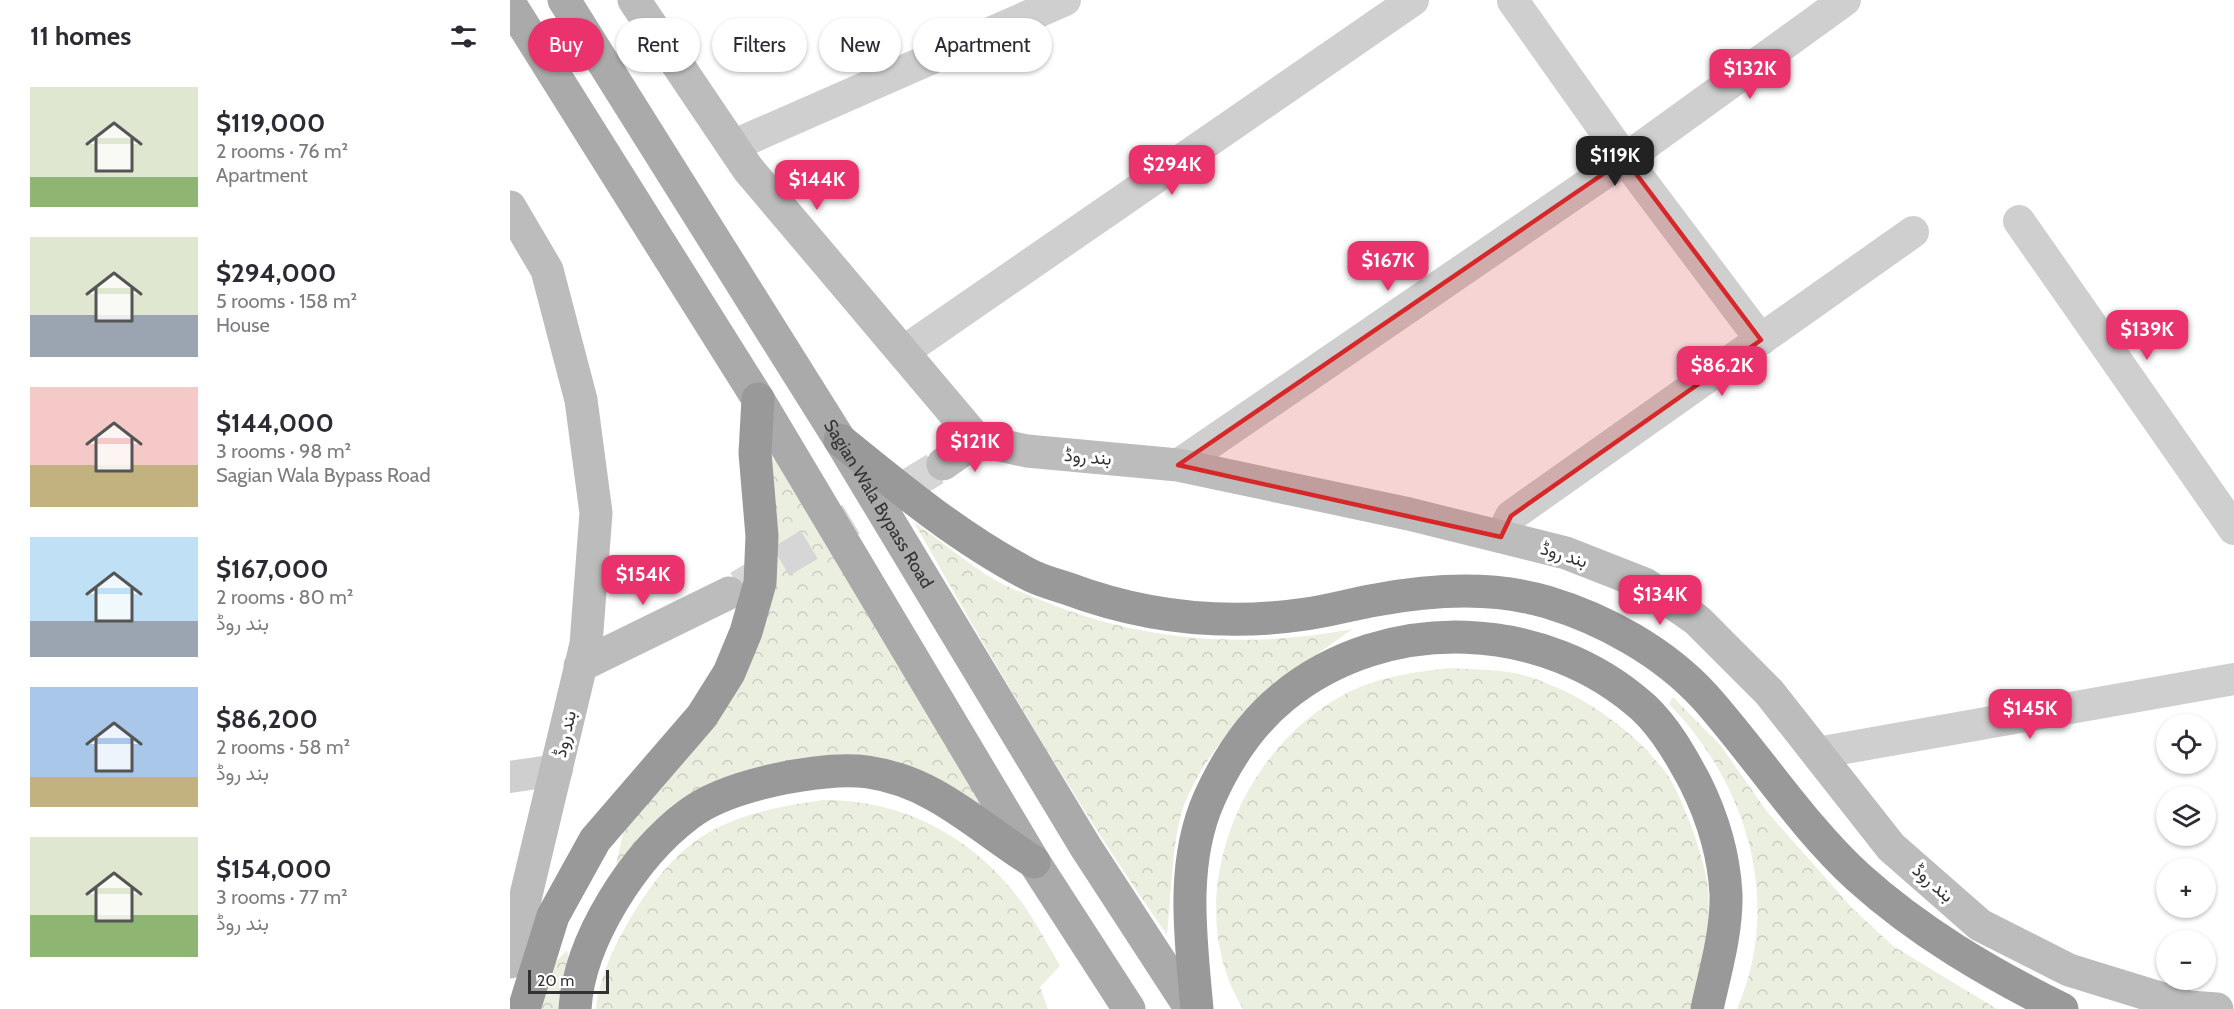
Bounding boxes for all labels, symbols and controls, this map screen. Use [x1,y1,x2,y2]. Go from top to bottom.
chip: Buy [528,18,604,72]
chip: Rent [616,18,700,72]
chip: Filters [712,18,807,72]
chip: New [819,18,901,72]
chip: Apartment [913,18,1052,72]
text: 11 homes [30,20,131,52]
icon: filters [447,20,480,53]
pin: $132K [1708,49,1792,100]
text: $132K [1724,56,1776,80]
text: $119,000 [216,107,325,139]
icon: home [78,111,150,183]
pin: $119K [1573,136,1657,187]
text: 2 rooms · 76 m² [216,139,348,163]
text: $119K [1590,143,1640,167]
pin: $294K [1130,145,1214,196]
text: $294K [1143,152,1201,176]
pin: $144K [775,160,859,211]
text: Apartment [216,163,308,187]
text: $144K [789,167,845,191]
pin: $167K [1346,241,1430,292]
text: $167K [1362,248,1414,272]
text: $294,000 [216,257,336,289]
icon: home [78,261,150,333]
text: 5 rooms · 158 m² [216,289,357,313]
pin: $139K [2105,310,2189,361]
text: House [216,313,270,337]
text: $139K [2120,317,2174,341]
pin: $86.2K [1673,346,1771,397]
text: $86.2K [1691,353,1753,377]
text: $144,000 [216,407,334,439]
icon: home [78,411,150,483]
street label: Sagian Wala Bypass Road [819,416,938,592]
pin: $121K [933,422,1017,473]
text: $121K [950,429,1000,453]
text: 3 rooms · 98 m² [216,439,351,463]
street label: بند روڈ [1063,444,1113,470]
text: Sagian Wala Bypass Road [216,463,431,487]
street label: بند روڈ [1538,538,1590,572]
text: $167,000 [216,553,329,585]
pin: $154K [601,555,685,606]
icon: home [78,561,150,633]
text: $154K [616,562,670,586]
pin: $134K [1618,575,1702,626]
text: $134K [1633,582,1687,606]
text: 2 rooms · 80 m² [216,585,353,609]
text: بند روڈ [216,611,269,635]
pin: $145K [1988,689,2072,740]
text: $145K [2003,696,2057,720]
text: $86,200 [216,703,318,735]
street label: بند روڈ [549,708,581,760]
icon: home [78,711,150,783]
map controls [2156,714,2216,990]
button: locate [2156,714,2216,774]
text: 2 rooms · 58 m² [216,735,350,759]
text: بند روڈ [216,761,269,785]
button: layers [2156,786,2216,846]
text: $154,000 [216,853,332,885]
button: + [2156,858,2216,918]
street label: بند روڈ [1908,859,1958,907]
icon: home [78,861,150,933]
text: 3 rooms · 77 m² [216,885,348,909]
text: بند روڈ [216,911,269,935]
button: − [2156,930,2216,990]
scale bar [528,967,609,994]
text: 20 m [537,971,574,990]

